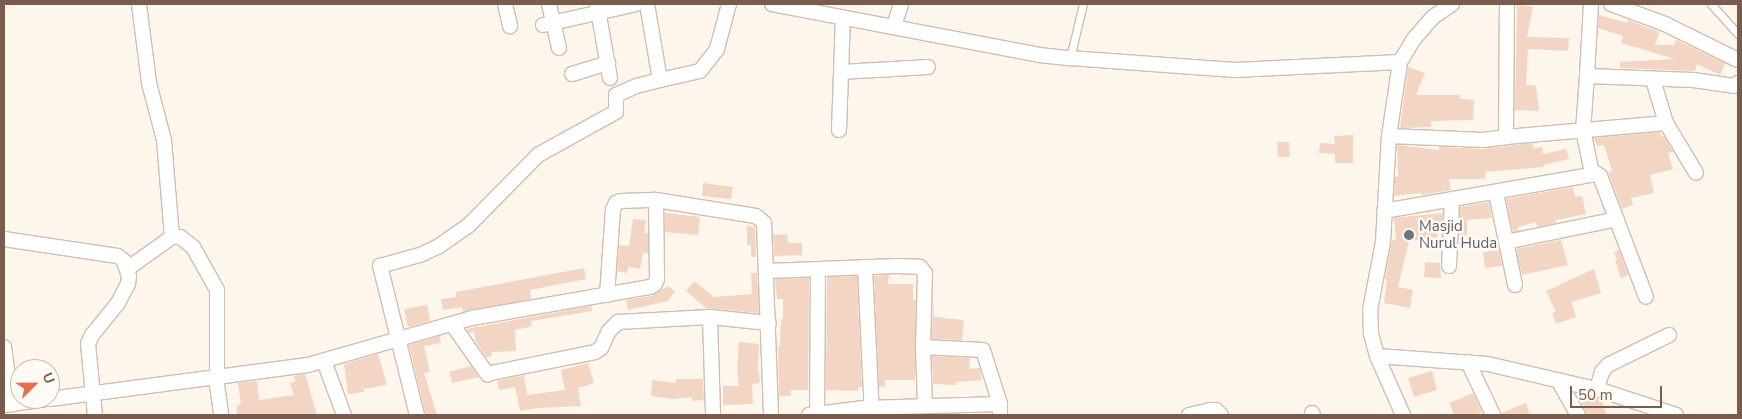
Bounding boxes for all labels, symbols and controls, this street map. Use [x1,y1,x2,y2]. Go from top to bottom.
place label: Masjid Nurul Huda [1419,217,1497,252]
marker: Masjid Nurul Huda [1403,229,1415,241]
north arrow [10,359,60,409]
text: U [38,370,59,387]
scale bar [1572,376,1664,408]
text: 50 m [1578,385,1613,405]

